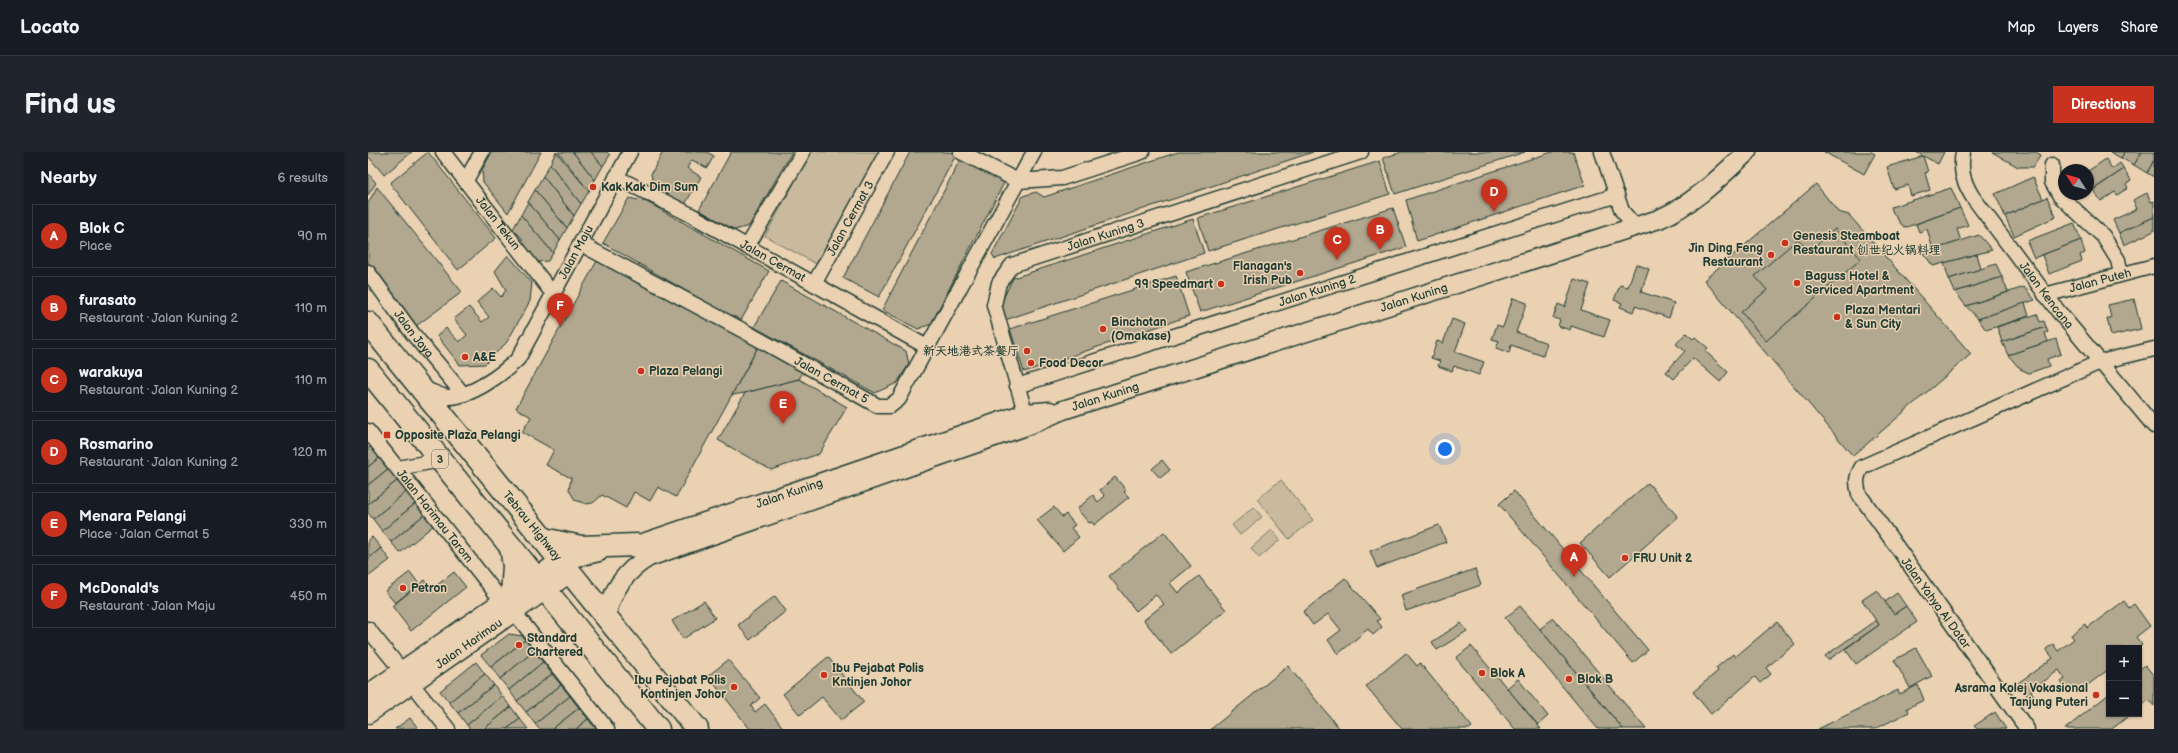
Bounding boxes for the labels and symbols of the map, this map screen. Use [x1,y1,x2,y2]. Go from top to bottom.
north arrow [2058,164,2094,200]
street label: Jalan Cermat 3 [824,179,877,259]
pin: D [1481,179,1507,212]
place label: Kak Kak Dim Sum [601,180,698,195]
marker: Kak Kak Dim Sum [588,182,598,192]
street label: Jalan Tekun [472,193,523,254]
street label: Jalan Kuning 3 [1065,216,1146,255]
pin: B [1367,217,1393,250]
street label: Jalan Maju [556,223,597,282]
pin: C [1324,227,1350,260]
place label: Genesis Steamboat Restaurant 创世纪火锅料理 [1793,229,1941,258]
street label: Jalan Cermat [737,237,808,286]
marker: Genesis Steamboat Restaurant 创世纪火锅料理 [1780,238,1790,248]
place label: Jin Ding Feng Restaurant [1689,241,1763,270]
marker: Jin Ding Feng Restaurant [1766,250,1776,260]
place label: Flanagan's Irish Pub [1233,259,1292,288]
street label: Jalan Kencana [2016,259,2077,332]
street label: Jalan Puteh [2068,265,2133,296]
marker: Flanagan's Irish Pub [1295,268,1305,278]
place label: Baguss Hotel & Serviced Apartment [1805,269,1914,298]
street label: Jalan Kuning 2 [1277,272,1358,310]
place label: 99 Speedmart [1135,277,1213,292]
marker: Baguss Hotel & Serviced Apartment [1792,278,1802,288]
marker: 99 Speedmart [1216,279,1226,289]
street label: Jalan Kuning [1378,280,1450,316]
pin: F [547,293,573,326]
place label: Plaza Mentari & Sun City [1845,303,1921,332]
street label: Jalan Jaya [390,307,437,361]
marker: Plaza Mentari & Sun City [1832,312,1842,322]
place label: Binchotan (Omakase) [1111,315,1171,344]
marker: Binchotan (Omakase) [1098,324,1108,334]
place label: 新天地港式茶餐厅 [923,344,1019,359]
marker: 新天地港式茶餐厅 [1022,346,1032,356]
place label: A&E [472,350,496,365]
marker: A&E [460,352,470,362]
street label: Jalan Cermat 5 [791,354,871,407]
place label: Food Decor [1039,356,1103,371]
marker: Food Decor [1026,358,1036,368]
place label: Plaza Pelangi [649,364,722,379]
marker: Plaza Pelangi [636,366,646,376]
street label: Jalan Kuning [1070,379,1141,415]
pin: E [770,391,796,424]
place label: Opposite Plaza Pelangi [395,428,521,443]
marker: Opposite Plaza Pelangi [382,430,392,440]
your location [1435,439,1455,459]
road number: 3 [432,450,448,468]
street label: Jalan Harimau Tarom [393,466,476,566]
street label: Jalan Kuning [754,475,825,512]
street label: Tebrau Highway [499,488,565,565]
pin: A [1561,544,1587,577]
place label: FRU Unit 2 [1633,551,1693,566]
marker: FRU Unit 2 [1620,553,1630,563]
street label: Jalan Yahya Al Datar [1897,555,1974,652]
place label: Petron [411,581,447,596]
marker: Petron [398,583,408,593]
street label: Jalan Harimau [433,615,506,673]
place label: Standard Chartered [527,631,583,660]
marker: Standard Chartered [514,640,524,650]
place label: Ibu Pejabat Polis Kntinjen Johor [832,661,924,690]
place label: Blok A [1490,666,1526,681]
marker: Blok A [1477,668,1487,678]
marker: Ibu Pejabat Polis Kntinjen Johor [819,670,829,680]
place label: Blok B [1577,672,1614,687]
place label: Ibu Pejabat Polis Kontinjen Johor [634,673,726,702]
marker: Blok B [1564,674,1574,684]
place label: Asrama Kolej Vokasional Tanjung Puteri [1954,681,2088,710]
marker: Ibu Pejabat Polis Kontinjen Johor [729,682,739,692]
marker: Asrama Kolej Vokasional Tanjung Puteri [2091,690,2101,700]

